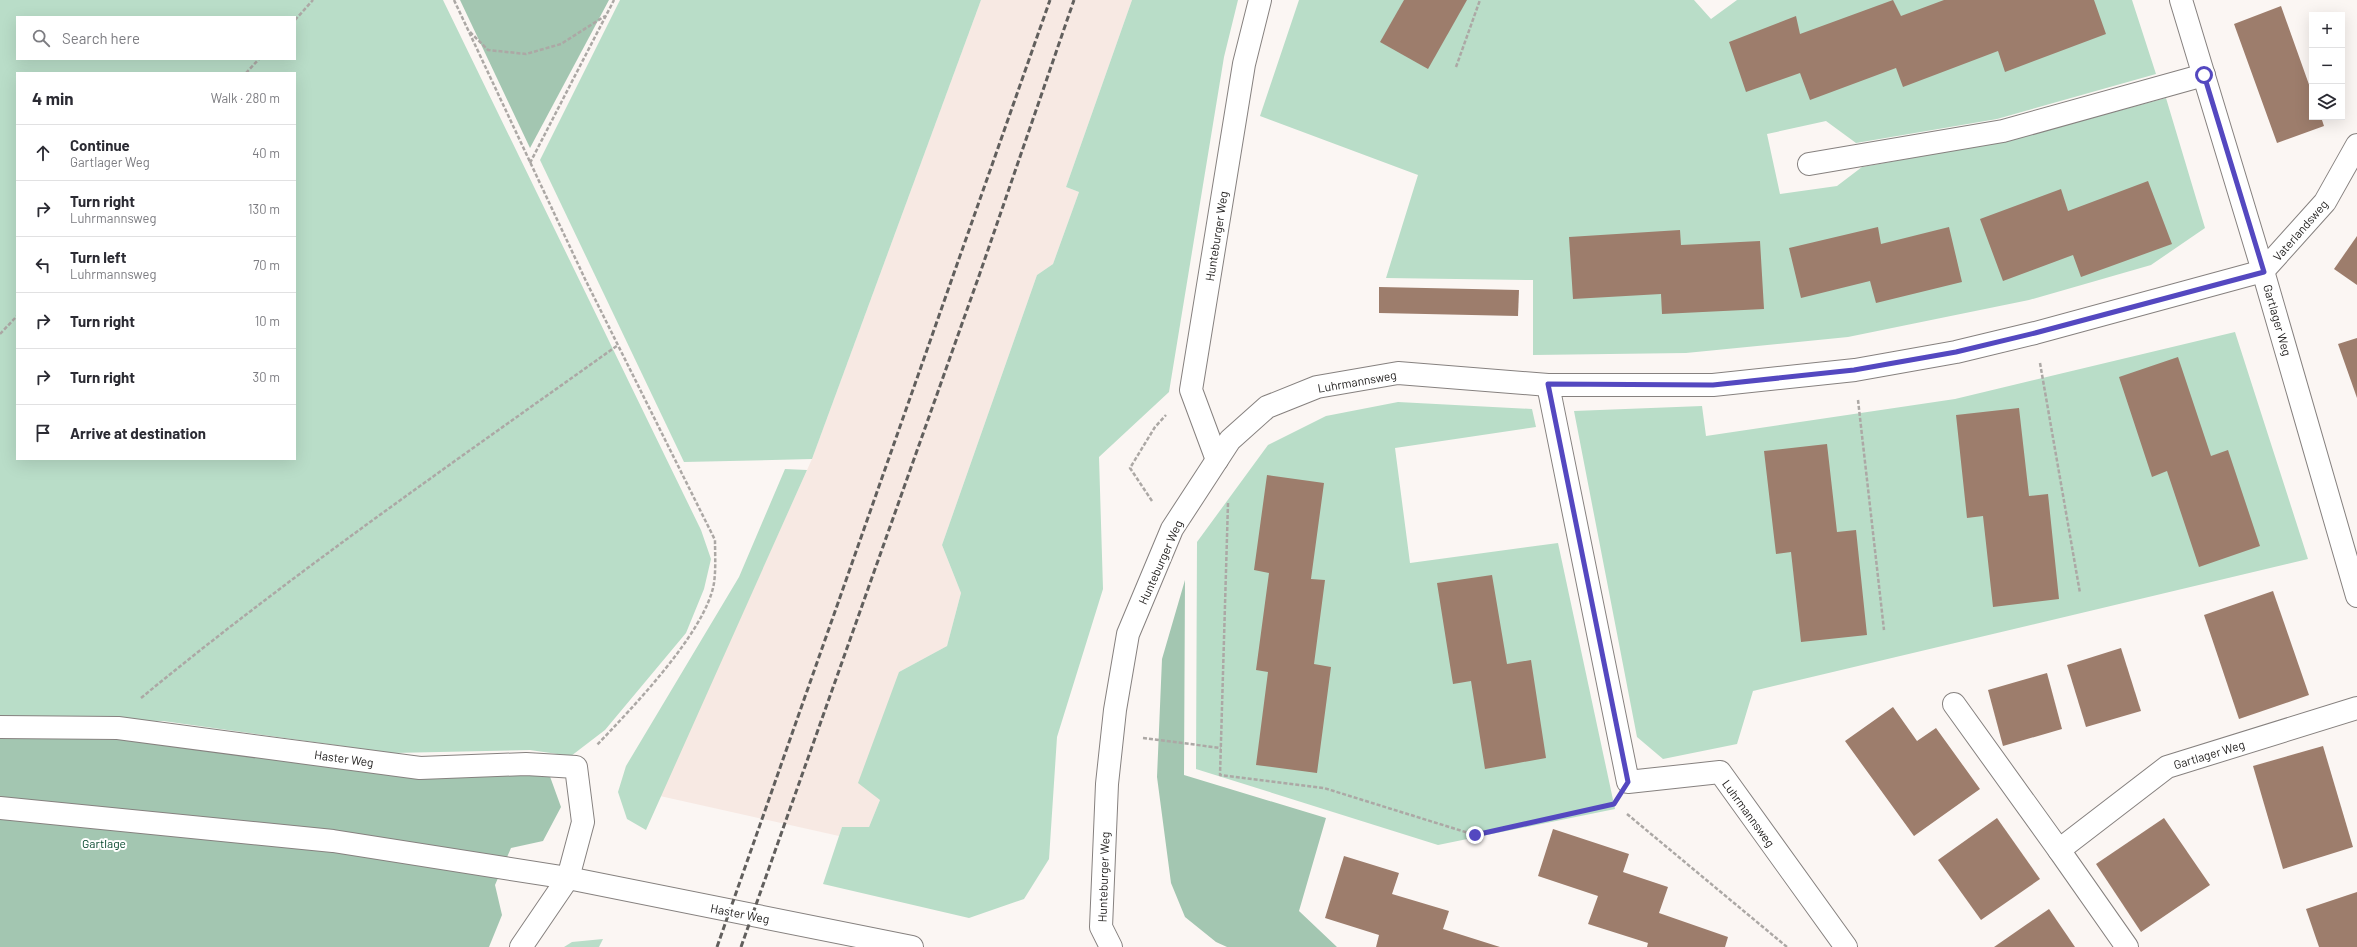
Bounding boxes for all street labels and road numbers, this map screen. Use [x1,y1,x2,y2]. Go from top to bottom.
street label: Hunteburger Weg [1202,190,1230,282]
street label: Vaterlandsweg [2270,197,2330,263]
street label: Gartlager Weg [2261,283,2295,357]
street label: Luhrmannsweg [1317,367,1397,395]
street label: Hunteburger Weg [1135,518,1185,606]
street label: Gartlager Weg [2172,737,2246,771]
street label: Haster Weg [313,747,375,769]
street label: Luhrmannsweg [1720,777,1778,849]
street label: Hunteburger Weg [1094,831,1112,923]
street label: Haster Weg [709,900,771,926]

